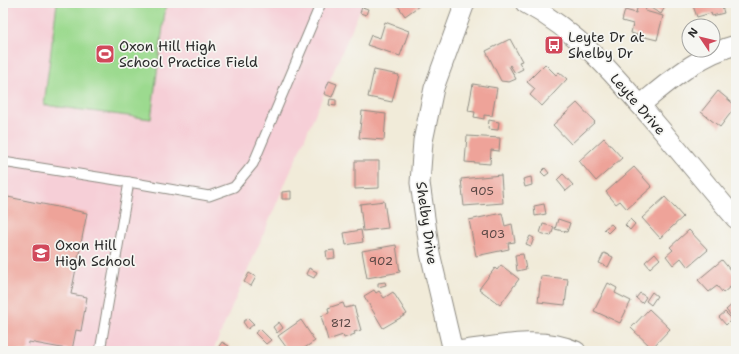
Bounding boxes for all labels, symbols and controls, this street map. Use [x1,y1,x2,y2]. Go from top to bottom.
north arrow [681,18,721,58]
text: N [685,24,702,40]
place label: Leyte Dr at Shelby Dr [568,28,645,62]
bus stop icon: Leyte Dr at Shelby Dr [543,34,565,56]
place label: Oxon Hill High School Practice Field [119,37,258,71]
sports icon: Oxon Hill High School Practice Field [94,43,116,65]
street label: Leyte Drive [606,69,670,139]
street label: Shelby Drive [412,180,442,266]
house number: 905 [470,183,494,199]
house number: 903 [481,226,505,242]
place label: Oxon Hill High School [55,236,136,270]
school or university icon: Oxon Hill High School [30,242,52,264]
house number: 902 [369,253,393,269]
house number: 812 [331,315,351,331]

